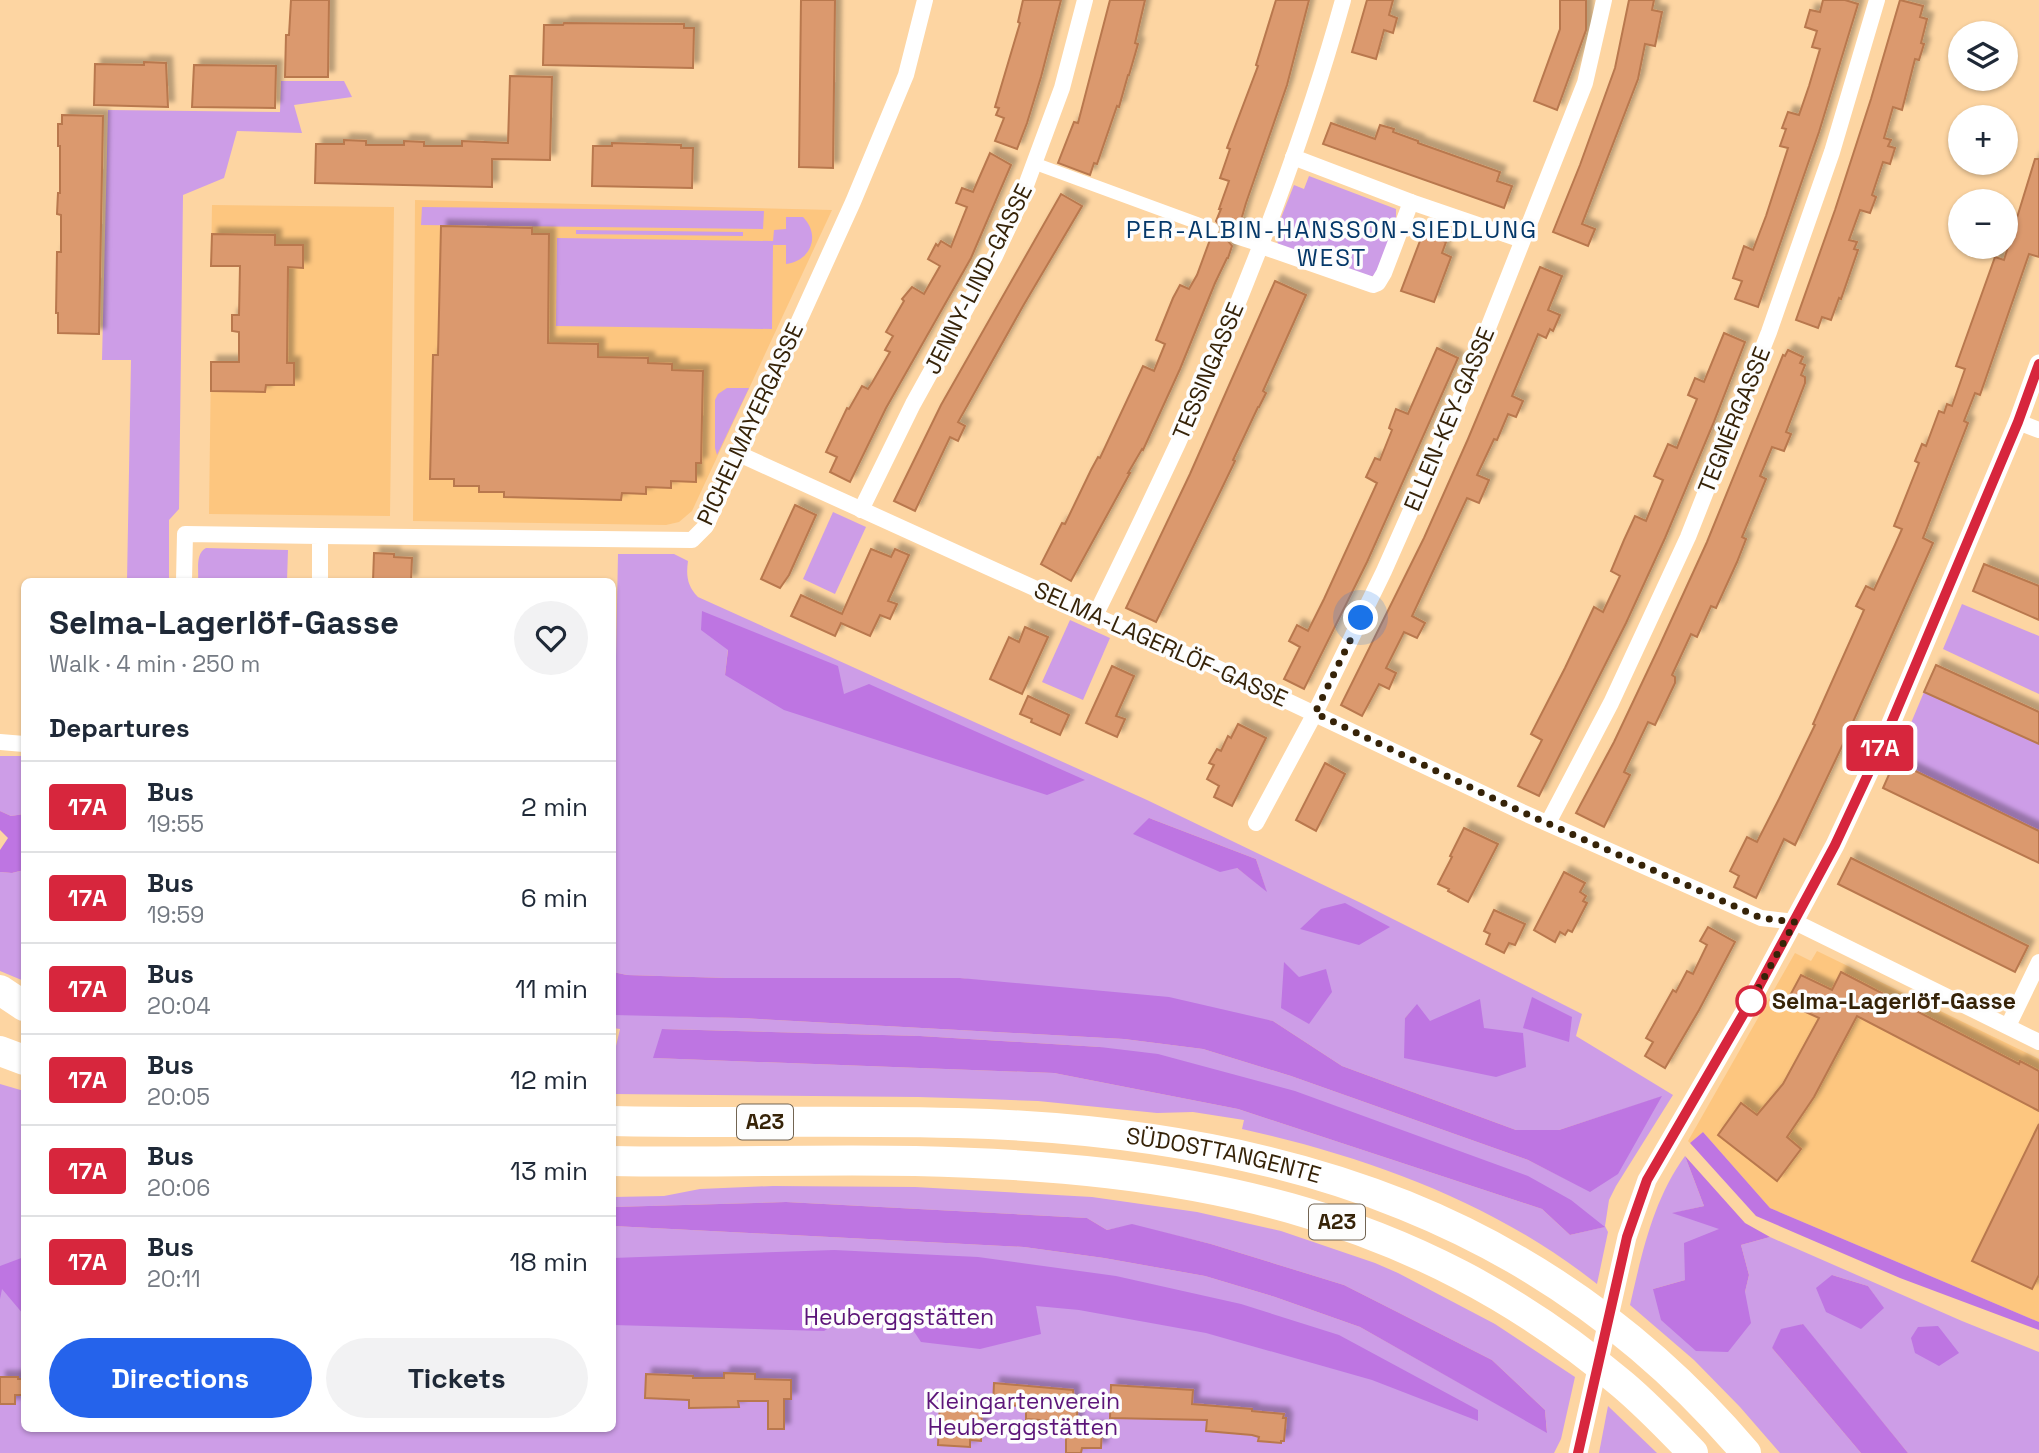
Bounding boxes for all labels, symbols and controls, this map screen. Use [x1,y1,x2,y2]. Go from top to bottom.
map controls [1948,21,2018,259]
button: layers [1948,21,2018,91]
button: + [1948,105,2018,175]
street label: JENNY-LIND-GASSE [917,179,1039,379]
button: − [1948,189,2018,259]
district label: PER-ALBIN-HANSSON-SIEDLUNG WEST [1126,214,1538,273]
street label: TESSINGASSE [1166,298,1250,444]
street label: PICHELMAYERGASSE [690,318,810,530]
street label: ELLEN-KEY-GASSE [1397,322,1501,516]
street label: TEGNÉRGASSE [1691,342,1777,498]
street label: SELMA-LAGERLÖF-GASSE [1029,574,1293,714]
your location [1343,600,1378,635]
button: heart [514,601,588,675]
text: Selma-Lagerlöf-Gasse [49,602,399,644]
text: Walk · 4 min · 250 m [49,649,260,679]
text: Departures [49,711,190,745]
line badge: 17A [1840,725,1920,771]
text: 17A [1860,732,1900,763]
text: Bus [147,775,194,809]
text: 2 min [521,790,588,824]
text: 17A [68,791,107,822]
text: 19:55 [147,809,204,839]
text: Bus [147,866,194,900]
text: 6 min [521,881,588,915]
text: 17A [68,882,107,913]
text: 19:59 [147,900,204,930]
text: Bus [147,957,194,991]
text: 11 min [515,972,588,1006]
text: 17A [68,973,107,1004]
marker: Selma-Lagerlöf-Gasse [1736,986,1766,1016]
place label: Selma-Lagerlöf-Gasse [1772,986,2016,1016]
text: 20:04 [147,991,211,1021]
text: Bus [147,1048,194,1082]
text: 12 min [510,1063,588,1097]
text: 17A [68,1064,107,1095]
text: 20:05 [147,1082,210,1112]
road number: A23 [737,1104,793,1140]
street label: SÜDOSTTANGENTE [1124,1121,1325,1190]
text: Bus [147,1139,194,1173]
text: 13 min [510,1154,588,1188]
text: 17A [68,1155,107,1186]
text: 20:06 [147,1173,210,1203]
road number: A23 [1309,1204,1365,1240]
text: Bus [147,1230,194,1264]
text: 18 min [510,1245,588,1279]
text: 17A [68,1246,107,1277]
text: 20:11 [147,1264,201,1294]
park label: Heuberggstätten [804,1302,994,1332]
button: Directions [49,1338,312,1418]
button: Tickets [326,1338,588,1418]
park label: Kleingartenverein Heuberggstätten [926,1386,1120,1442]

